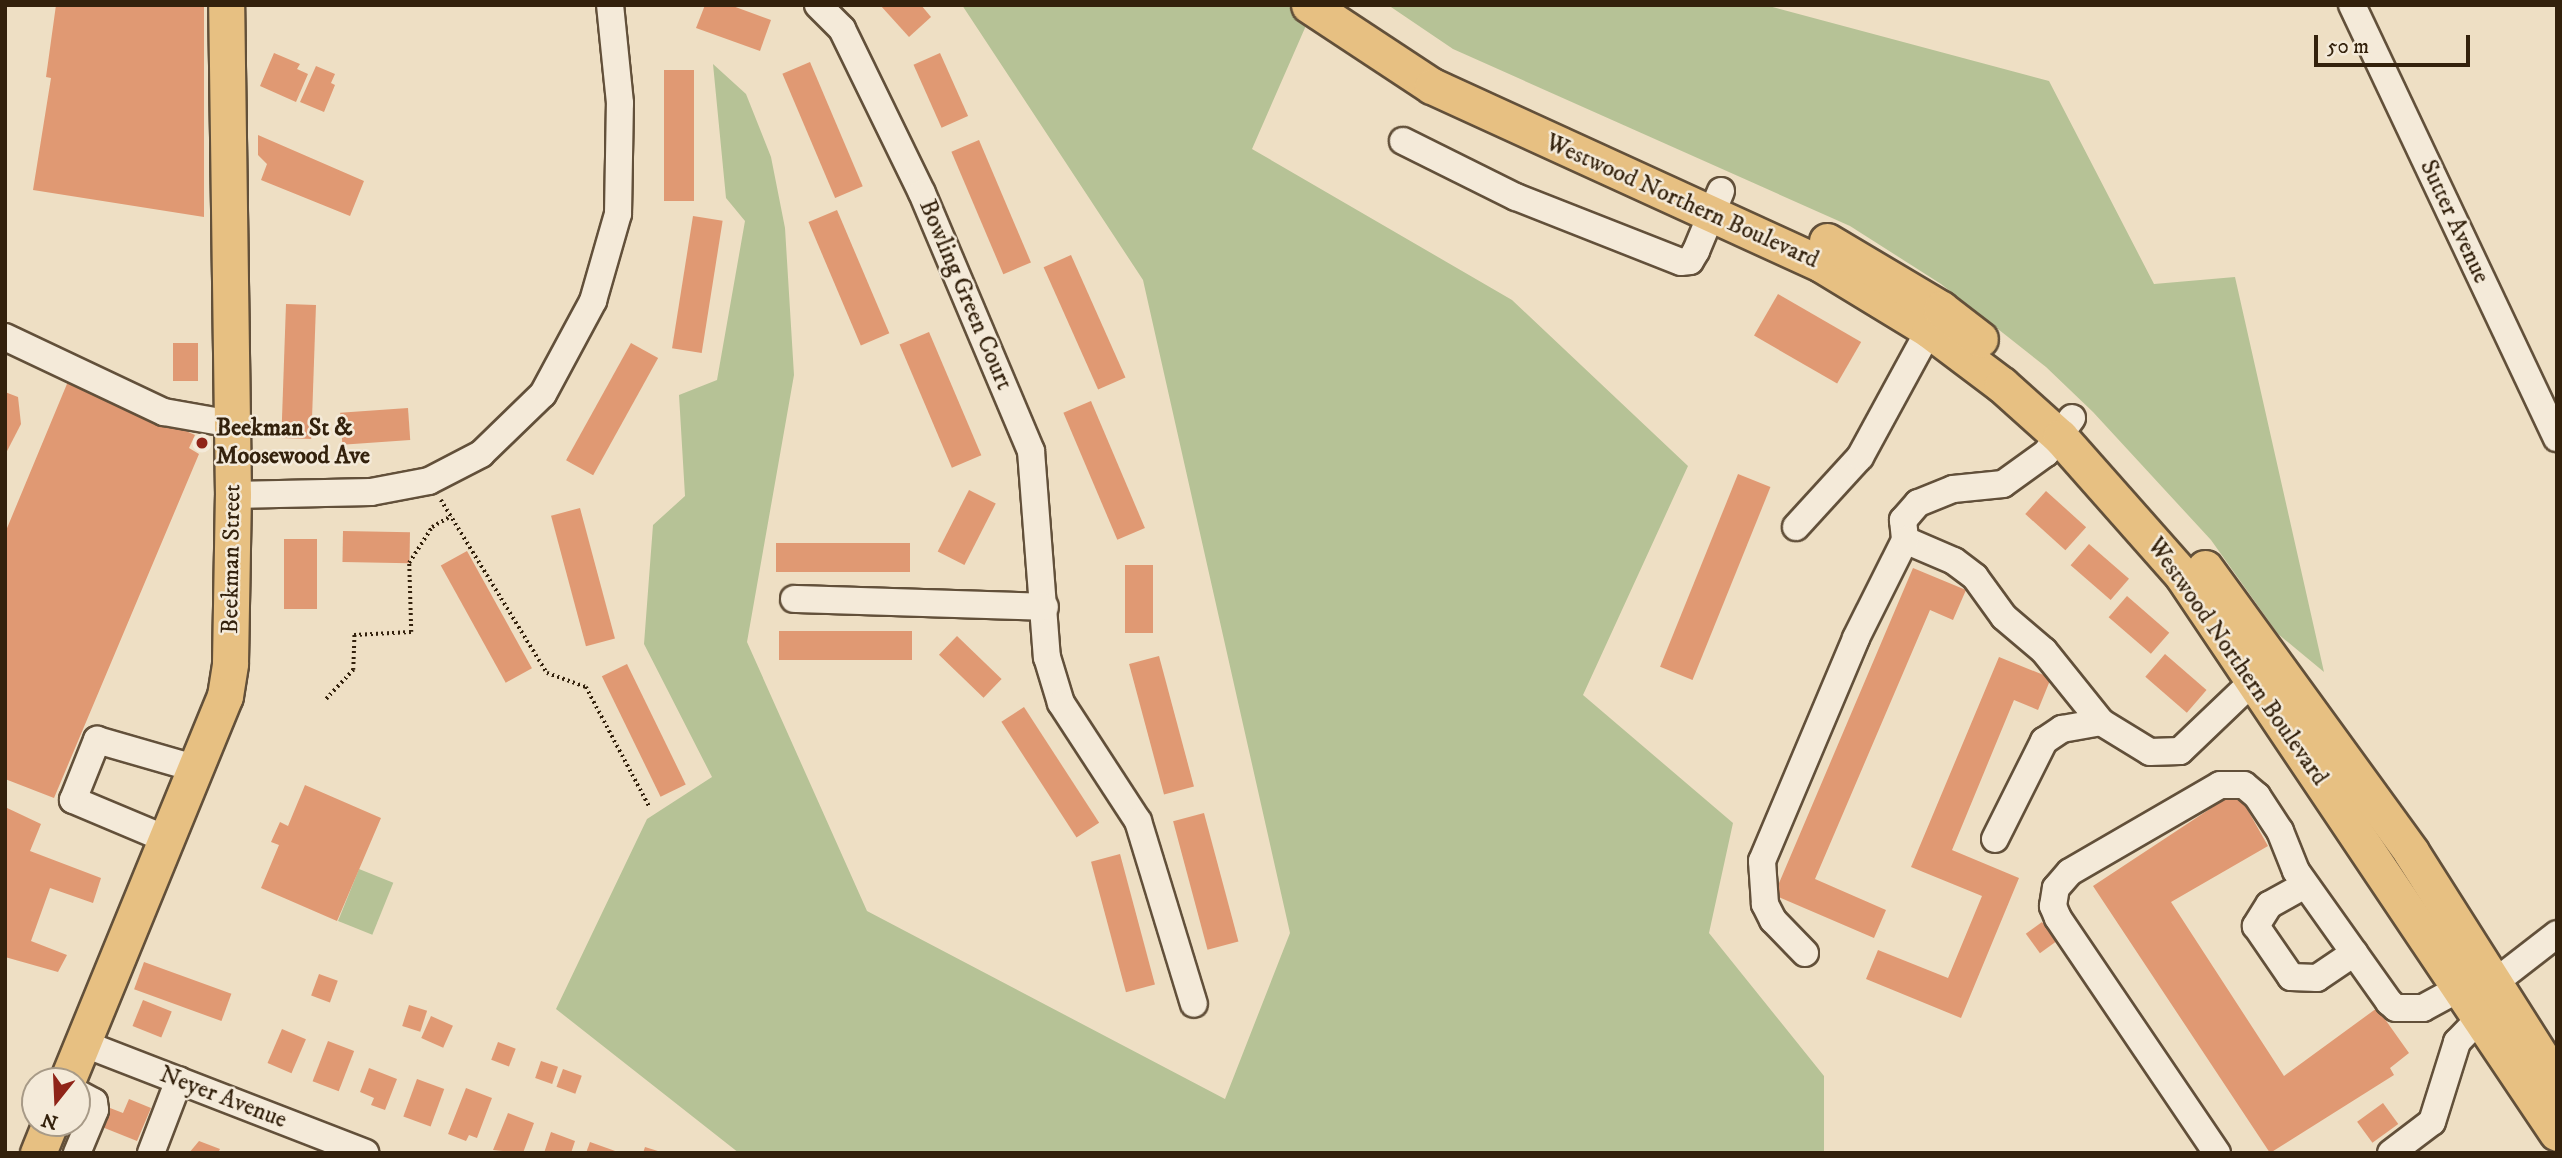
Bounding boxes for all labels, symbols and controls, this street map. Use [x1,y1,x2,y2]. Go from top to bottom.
scale bar [2317,21,2473,65]
text: 50 m [2327,34,2369,60]
street label: Westwood Northern Boulevard [1541,129,1823,275]
street label: Sutter Avenue [2413,156,2495,288]
street label: Bowling Green Court [912,196,1018,394]
place label: Beekman St & Moosewood Ave [216,415,370,471]
marker: Beekman St & Moosewood Ave [194,435,210,451]
street label: Beekman Street [216,484,248,634]
street label: Westwood Northern Boulevard [2140,533,2334,791]
street label: Neyer Avenue [155,1061,291,1135]
north arrow [21,1067,91,1137]
text: N [39,1107,61,1134]

